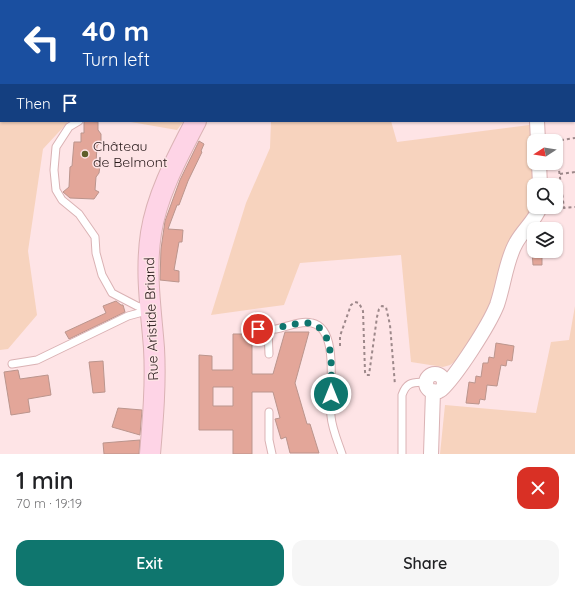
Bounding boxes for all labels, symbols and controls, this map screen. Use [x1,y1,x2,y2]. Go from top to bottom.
text: 40 m [82,13,149,48]
icon: left [16,16,68,68]
text: Turn left [82,48,150,71]
icon: arrive [59,92,81,114]
text: Then [16,94,51,113]
north arrow [527,134,563,170]
map controls [527,134,563,258]
place label: Château de Belmont [93,137,168,171]
marker: Château de Belmont [80,149,90,159]
button: search [527,178,563,214]
button: layers [527,222,563,258]
street label: Rue Aristide Briand [140,257,162,381]
pin [241,312,275,346]
icon: arrive [247,318,269,340]
position arrow [310,373,352,415]
text: 1 min [16,465,74,495]
button: close [517,467,559,509]
text: 70 m · 19:19 [16,495,82,511]
button: Exit [16,540,284,586]
button: Share [292,540,559,586]

